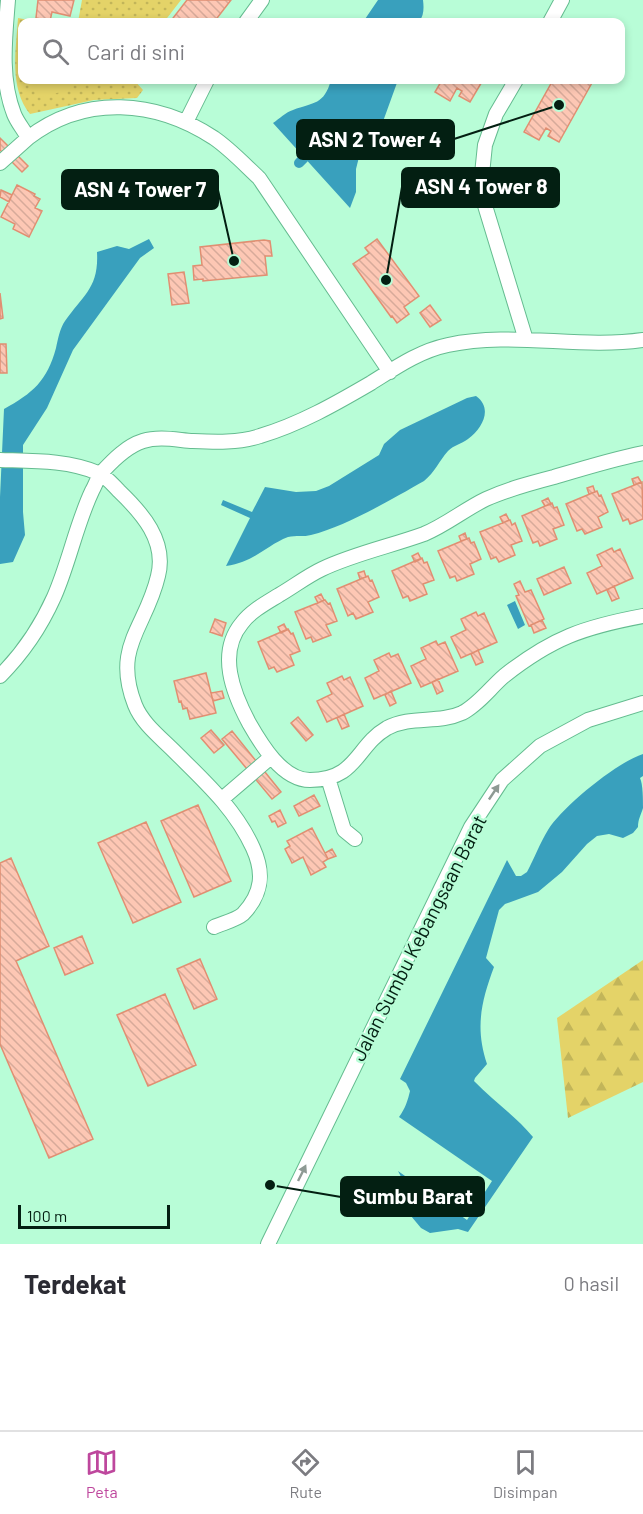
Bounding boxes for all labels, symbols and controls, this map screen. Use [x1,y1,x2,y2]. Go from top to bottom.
search box [18,18,625,84]
icon: search [39,35,72,68]
text: Cari di sini [87,38,185,64]
callout: ASN 2 Tower 4 [297,120,454,159]
text: ASN 2 Tower 4 [308,126,442,151]
callout: ASN 4 Tower 8 [402,168,559,207]
callout: ASN 4 Tower 7 [62,170,218,209]
text: ASN 4 Tower 8 [414,173,548,198]
text: ASN 4 Tower 7 [74,176,207,201]
one-way arrow [488,785,500,801]
street label: Jalan Sumbu Kebangsaan Barat [345,810,491,1065]
one-way arrow [298,1164,307,1181]
callout: Sumbu Barat [341,1177,484,1216]
text: Sumbu Barat [353,1183,473,1208]
scale bar [18,1202,170,1230]
text: 100 m [27,1206,67,1225]
text: Terdekat [24,1268,126,1299]
text: 0 hasil [563,1271,619,1295]
tab: Peta [85,1446,118,1501]
tab: Rute [289,1446,322,1501]
tab: Disimpan [493,1446,558,1501]

